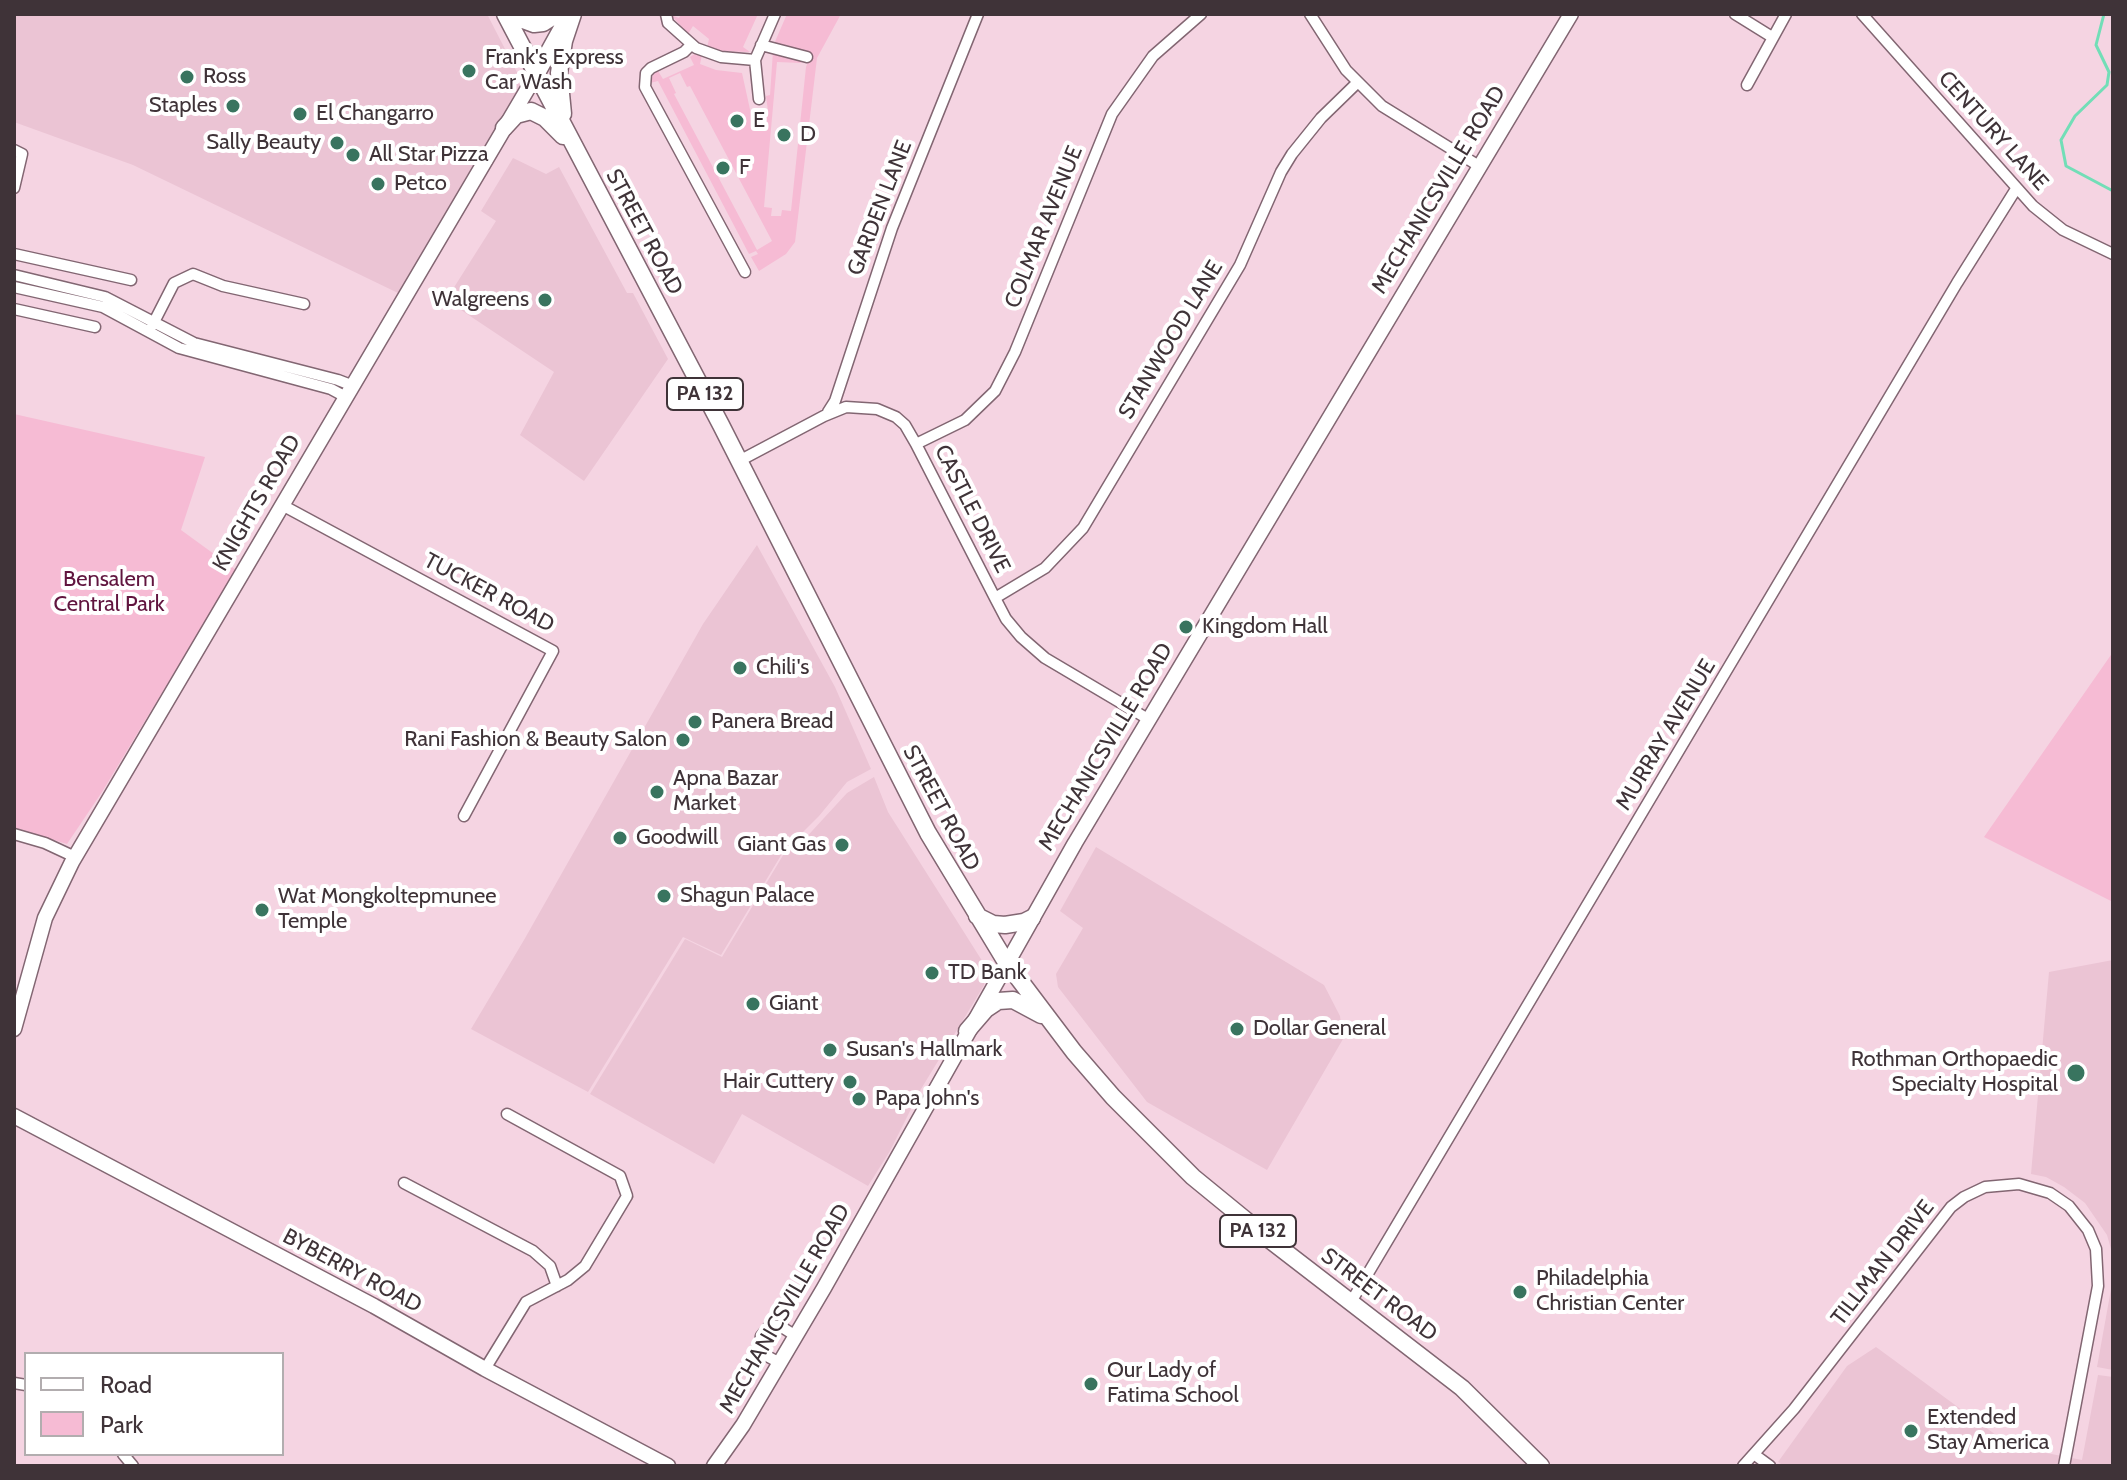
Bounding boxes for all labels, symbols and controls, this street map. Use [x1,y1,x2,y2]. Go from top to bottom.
place label: Frank's Express Car Wash [485,45,624,96]
marker: Frank's Express Car Wash [460,62,478,80]
place label: Ross [203,64,246,90]
street label: CENTURY LANE [1932,66,2054,196]
marker: Ross [178,68,196,86]
street label: MECHANICSVILLE ROAD [1367,81,1511,299]
place label: Staples [149,93,217,119]
marker: Staples [224,97,242,115]
place label: El Changarro [316,101,434,127]
marker: El Changarro [291,105,309,123]
place label: E [753,108,765,134]
marker: E [728,112,746,130]
place label: D [800,122,816,148]
marker: D [775,126,793,144]
place label: Sally Beauty [206,130,321,156]
marker: Sally Beauty [328,134,346,152]
street label: GARDEN LANE [842,137,918,279]
place label: All Star Pizza [369,142,489,168]
street label: COLMAR AVENUE [999,142,1089,312]
marker: All Star Pizza [344,146,362,164]
place label: F [739,155,751,181]
marker: F [714,159,732,177]
street label: STREET ROAD [600,165,688,299]
place label: Petco [394,171,447,197]
marker: Petco [369,175,387,193]
street label: STANWOOD LANE [1113,256,1229,424]
place label: Walgreens [432,287,529,313]
marker: Walgreens [536,291,554,309]
road number: PA 132 [667,378,743,410]
street label: KNIGHTS ROAD [207,430,307,576]
street label: CASTLE DRIVE [928,440,1016,578]
street label: TUCKER ROAD [419,548,559,638]
park label: Bensalem Central Park [53,567,165,618]
place label: Kingdom Hall [1202,614,1328,640]
marker: Kingdom Hall [1177,618,1195,636]
street label: MECHANICSVILLE ROAD [1034,638,1178,856]
place label: Chili's [756,655,809,681]
street label: MURRAY AVENUE [1611,655,1721,815]
marker: Chili's [731,659,749,677]
place label: Panera Bread [711,709,833,735]
marker: Panera Bread [686,713,704,731]
place label: Rani Fashion & Beauty Salon [404,727,667,753]
marker: Rani Fashion & Beauty Salon [674,731,692,749]
street label: STREET ROAD [897,741,985,875]
place label: Apna Bazar Market [673,766,778,818]
marker: Apna Bazar Market [648,783,666,801]
place label: Goodwill [636,825,718,851]
marker: Goodwill [611,829,629,847]
place label: Giant Gas [737,832,826,858]
marker: Giant Gas [833,836,851,854]
place label: Shagun Palace [680,883,815,909]
place label: Wat Mongkoltepmunee Temple [278,884,497,936]
marker: Shagun Palace [655,887,673,905]
marker: Wat Mongkoltepmunee Temple [253,901,271,919]
place label: TD Bank [948,960,1027,986]
marker: TD Bank [923,964,941,982]
place label: Giant [769,991,818,1017]
marker: Giant [744,995,762,1013]
place label: Dollar General [1253,1016,1386,1042]
marker: Dollar General [1228,1020,1246,1038]
place label: Susan's Hallmark [846,1037,1002,1063]
marker: Susan's Hallmark [821,1041,839,1059]
place label: Rothman Orthopaedic Specialty Hospital [1851,1047,2058,1098]
marker: Rothman Orthopaedic Specialty Hospital [2065,1062,2087,1084]
place label: Hair Cuttery [723,1069,834,1095]
marker: Hair Cuttery [841,1073,859,1091]
place label: Papa John's [875,1086,979,1112]
marker: Papa John's [850,1090,868,1108]
street label: TILLMAN DRIVE [1826,1195,1940,1331]
street label: MECHANICSVILLE ROAD [714,1200,856,1418]
road number: PA 132 [1220,1215,1296,1247]
street label: BYBERRY ROAD [278,1223,426,1319]
street label: STREET ROAD [1316,1243,1442,1347]
place label: Philadelphia Christian Center [1536,1266,1684,1318]
marker: Philadelphia Christian Center [1511,1283,1529,1301]
legend [24,1352,284,1456]
place label: Our Lady of Fatima School [1107,1358,1239,1410]
text: Road [100,1370,152,1399]
marker: Our Lady of Fatima School [1082,1375,1100,1393]
place label: Extended Stay America [1927,1405,2049,1456]
text: Park [100,1410,143,1439]
marker: Extended Stay America [1902,1422,1920,1440]

